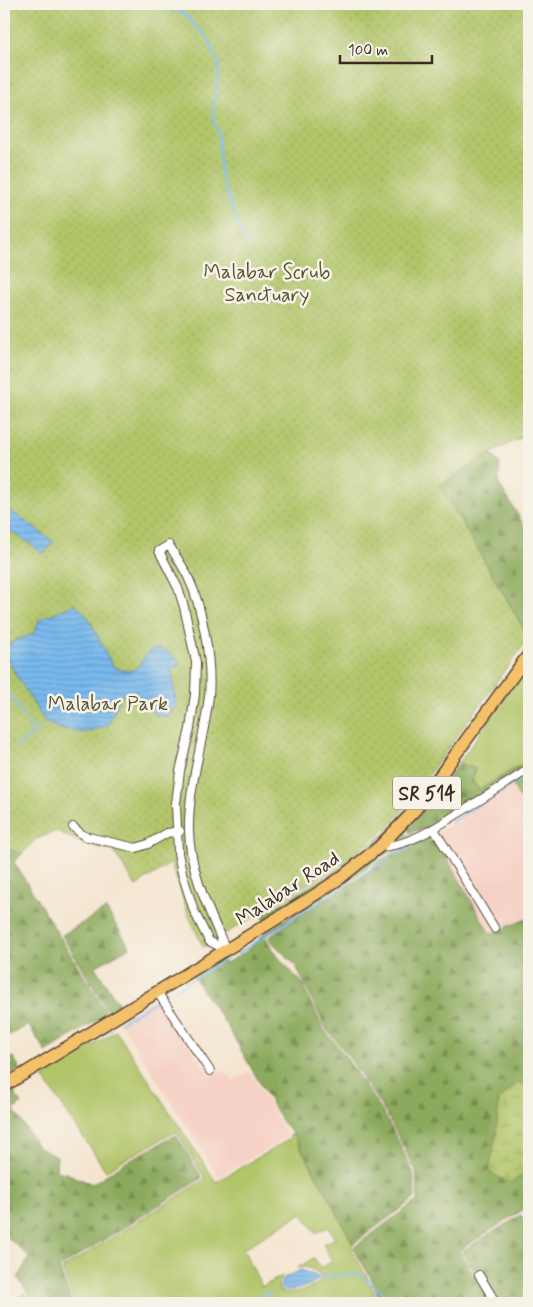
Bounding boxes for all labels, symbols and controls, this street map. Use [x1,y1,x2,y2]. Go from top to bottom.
scale bar [340,32,433,64]
text: 100 m [348,41,388,61]
park label: Malabar Scrub Sanctuary [204,259,330,309]
park label: Malabar Park [48,691,168,718]
road number: SR 514 [393,776,461,810]
street label: Malabar Road [231,846,345,933]

